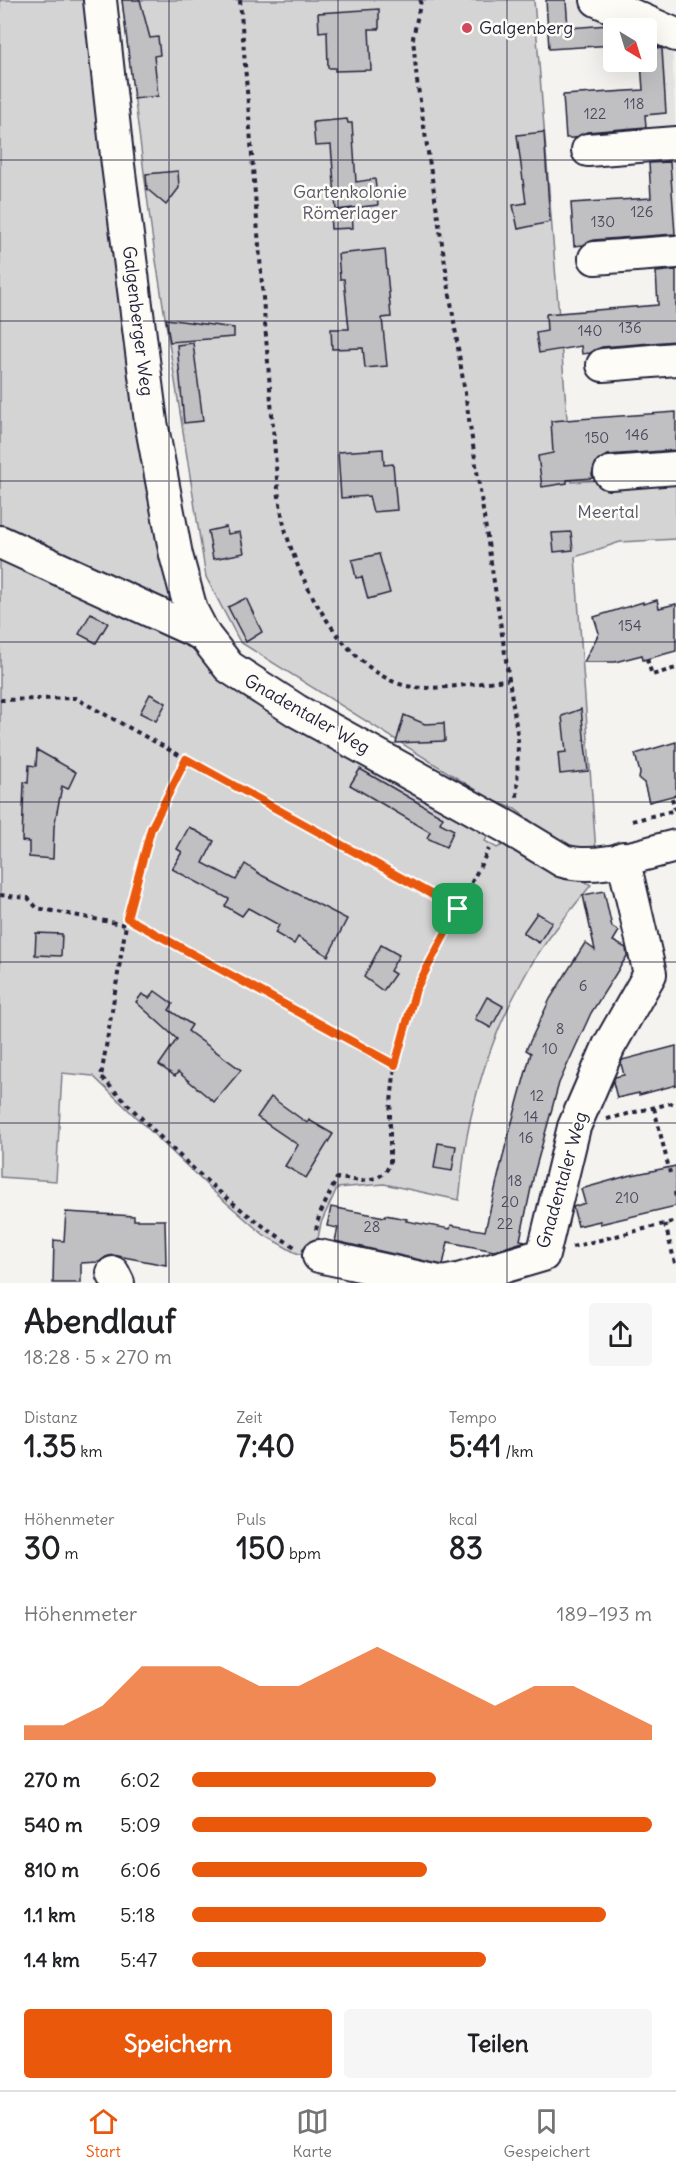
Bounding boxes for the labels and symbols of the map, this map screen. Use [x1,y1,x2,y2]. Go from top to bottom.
place label: Galgenberg [479,16,573,39]
north arrow [603,18,657,72]
marker: Galgenberg [460,21,474,35]
house number: 118 [624,94,644,113]
house number: 122 [584,104,606,123]
park label: Gartenkolonie Römerlager [293,180,407,224]
house number: 126 [631,202,653,221]
house number: 130 [591,212,615,231]
street label: Galgenberger Weg [118,245,159,397]
house number: 136 [618,318,642,337]
house number: 140 [578,321,602,340]
house number: 146 [625,425,649,444]
house number: 150 [585,428,609,447]
park label: Meertal [577,500,639,523]
house number: 154 [618,616,642,635]
street label: Gnadentaler Weg [240,668,374,759]
pin [432,883,483,934]
house number: 6 [579,976,587,995]
house number: 8 [556,1019,564,1038]
house number: 10 [542,1039,558,1058]
house number: 12 [530,1086,544,1105]
house number: 14 [524,1107,539,1126]
street label: Gnadentaler Weg [531,1109,592,1251]
house number: 16 [519,1128,533,1147]
house number: 18 [508,1171,522,1190]
house number: 210 [615,1188,639,1207]
house number: 20 [501,1192,519,1211]
house number: 22 [497,1214,513,1233]
house number: 28 [364,1217,380,1236]

